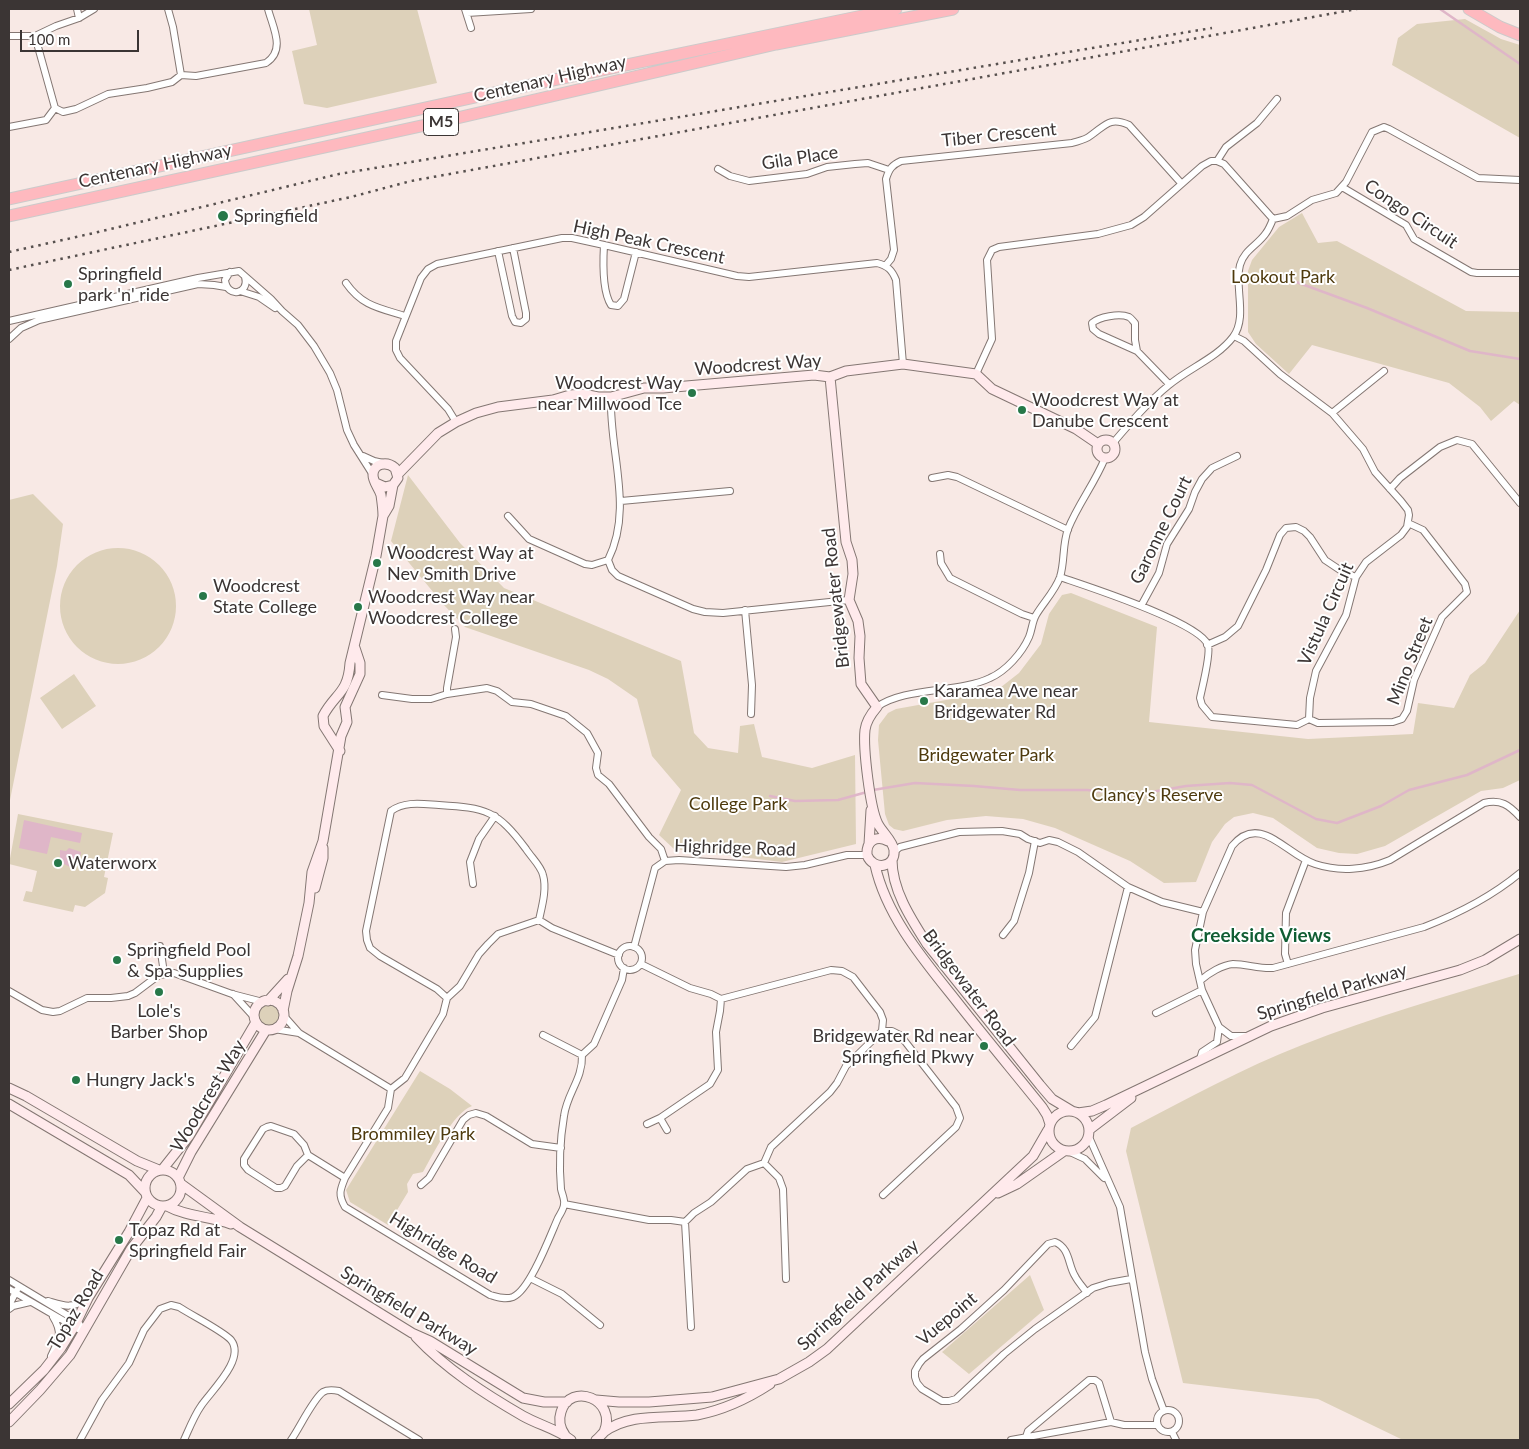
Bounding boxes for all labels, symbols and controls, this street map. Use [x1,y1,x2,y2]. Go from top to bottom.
scale bar [22,20,141,52]
text: 100 m [28,30,70,48]
street label: Centenary Highway [472,51,628,107]
road number: M5 [424,108,458,136]
street label: Tiber Crescent [940,118,1058,152]
street label: Centenary Highway [76,139,234,193]
street label: Gila Place [760,141,840,175]
street label: Congo Circuit [1360,175,1462,253]
place label: Springfield [234,205,318,227]
marker: Springfield [216,209,230,223]
street label: High Peak Crescent [571,215,727,269]
place label: Springfield park 'n' ride [78,263,170,306]
park label: Lookout Park [1231,266,1335,288]
marker: Springfield park 'n' ride [62,278,74,290]
street label: Woodcrest Way [694,350,822,380]
place label: Woodcrest Way near Millwood Tce [537,372,682,414]
marker: Woodcrest Way near Millwood Tce [686,387,698,399]
place label: Woodcrest Way at Danube Crescent [1032,389,1179,432]
marker: Woodcrest Way at Danube Crescent [1016,404,1028,416]
street label: Garonne Court [1125,472,1197,588]
street label: Bridgewater Road [818,527,854,669]
place label: Woodcrest Way at Nev Smith Drive [387,542,534,584]
marker: Woodcrest Way at Nev Smith Drive [371,557,383,569]
street label: Vistula Circuit [1294,559,1358,669]
place label: Woodcrest State College [213,575,317,618]
place label: Woodcrest Way near Woodcrest College [368,586,535,628]
marker: Woodcrest State College [197,590,209,602]
marker: Woodcrest Way near Woodcrest College [352,601,364,613]
street label: Mino Street [1383,614,1437,708]
place label: Karamea Ave near Bridgewater Rd [934,680,1078,722]
marker: Karamea Ave near Bridgewater Rd [918,695,930,707]
park label: Bridgewater Park [918,744,1054,766]
park label: Clancy's Reserve [1091,784,1223,806]
park label: College Park [689,793,787,815]
street label: Highridge Road [674,835,796,861]
place label: Waterworx [68,852,157,874]
marker: Waterworx [52,857,64,869]
street label: Bridgewater Road [918,925,1020,1051]
district label: Creekside Views [1191,925,1331,947]
place label: Springfield Pool & Spa Supplies [127,939,251,982]
marker: Springfield Pool & Spa Supplies [111,954,123,966]
street label: Springfield Parkway [1254,959,1410,1025]
marker: Lole's Barber Shop [153,986,165,998]
place label: Lole's Barber Shop [110,1000,208,1042]
place label: Bridgewater Rd near Springfield Pkwy [813,1025,974,1068]
street label: Woodcrest Way [166,1036,250,1156]
marker: Bridgewater Rd near Springfield Pkwy [978,1040,990,1052]
place label: Hungry Jack's [86,1069,195,1091]
marker: Hungry Jack's [70,1074,82,1086]
park label: Brommiley Park [351,1123,475,1145]
street label: Highridge Road [385,1207,501,1289]
place label: Topaz Rd at Springfield Fair [129,1219,246,1262]
marker: Topaz Rd at Springfield Fair [113,1234,125,1246]
street label: Springfield Parkway [793,1235,923,1355]
street label: Springfield Parkway [337,1262,481,1360]
street label: Topaz Road [43,1266,109,1354]
street label: Vuepoint [913,1288,981,1350]

